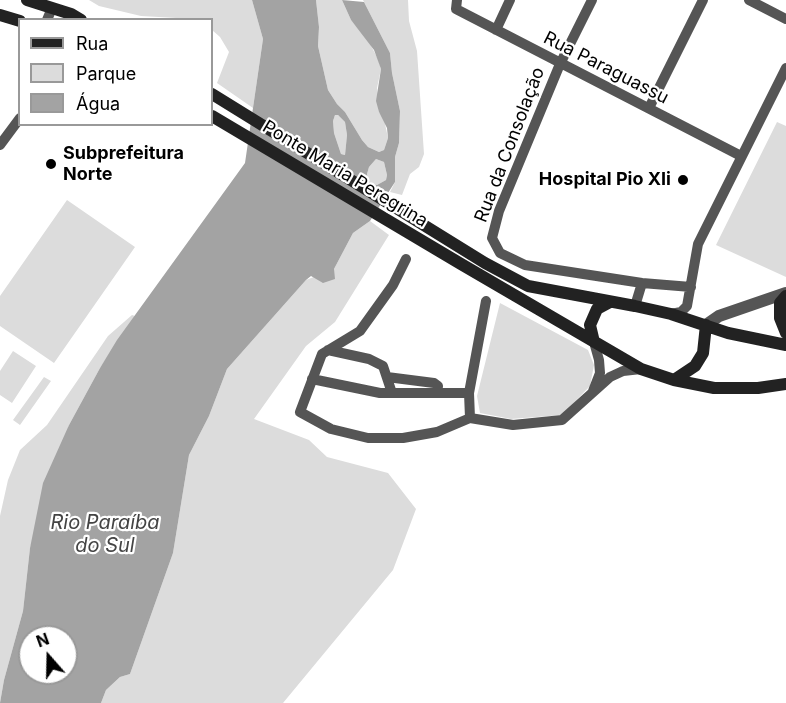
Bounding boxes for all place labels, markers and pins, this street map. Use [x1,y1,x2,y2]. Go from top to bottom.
place label: Subprefeitura Norte [63,143,184,186]
marker: Subprefeitura Norte [44,157,58,171]
place label: Hospital Pio XIi [539,169,671,191]
marker: Hospital Pio XIi [676,173,690,187]

